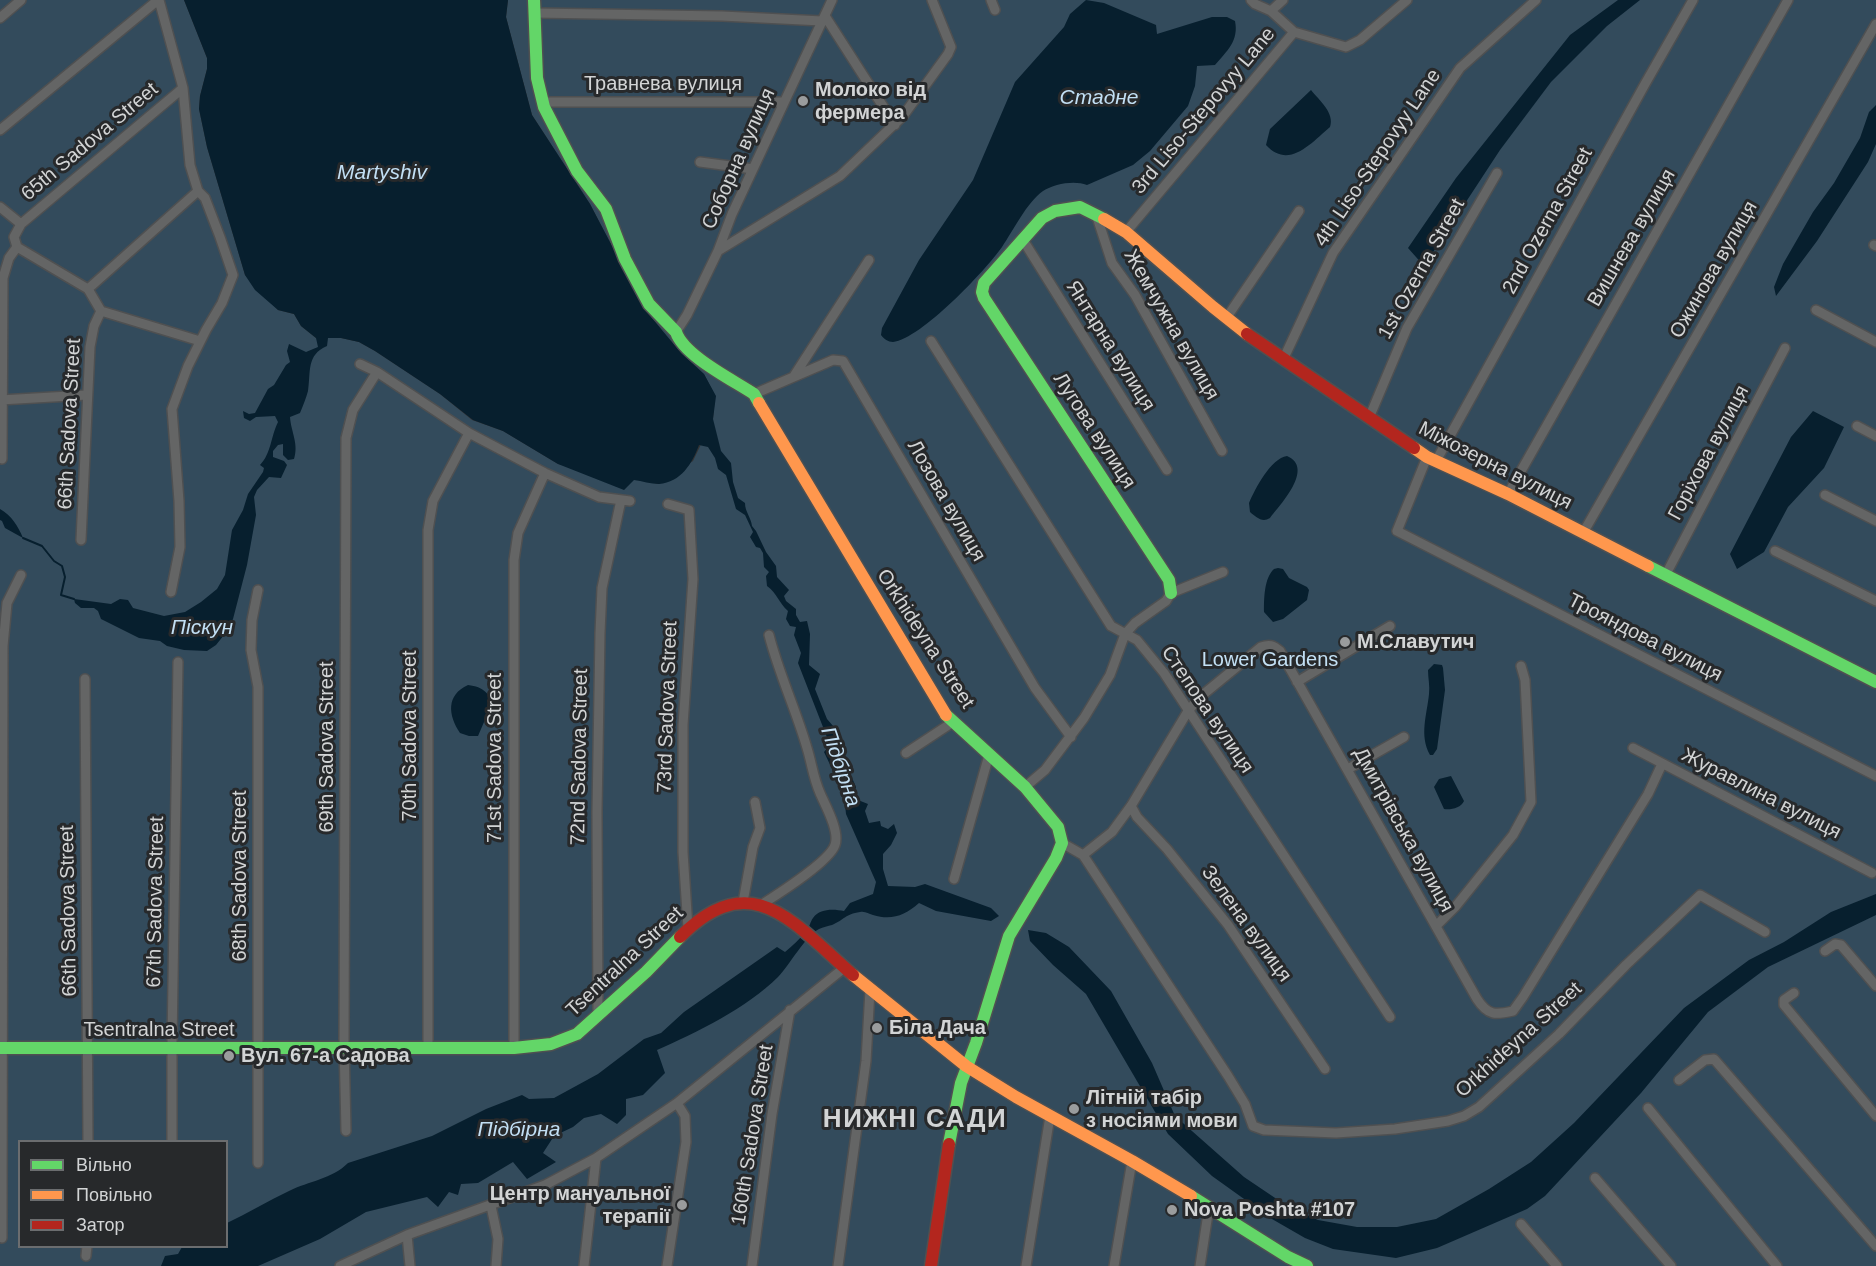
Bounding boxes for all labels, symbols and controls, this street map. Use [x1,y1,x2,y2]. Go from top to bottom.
street label: 3rd Liso-Stepovyy Lane [1127,23,1281,199]
street label: 4th Liso-Stepovyy Lane [1310,65,1446,251]
street label: Травнева вулиця [584,72,742,96]
street label: 65th Sadova Street [17,78,163,206]
place label: Молоко від фермера [815,78,926,125]
street label: Соборна вулиця [697,85,781,233]
water label: Стадне [1060,85,1138,111]
marker: Молоко від фермера [796,94,810,108]
street label: 2nd Ozerna Street [1498,144,1598,298]
water label: Martyshiv [337,160,427,186]
street label: Вишнева вулиця [1583,165,1681,311]
street label: 1st Ozerna Street [1374,195,1470,343]
street label: Ожинова вулиця [1665,197,1763,343]
street label: Жемчужна вулиця [1118,246,1224,404]
street label: Янтарна вулиця [1060,276,1160,416]
street label: 66th Sadova Street [54,338,86,510]
street label: Лугова вулиця [1048,369,1140,493]
street label: Горіхова вулиця [1663,382,1755,524]
street label: Міжозерна вулиця [1414,417,1576,515]
street label: Лозова вулиця [902,436,990,566]
street label: Orkhideyna Street [871,565,979,713]
street label: Трояндова вулиця [1564,589,1726,687]
water label: Піскун [171,615,233,641]
street label: 73rd Sadova Street [653,620,683,794]
place label: М.Славутич [1357,630,1474,654]
marker: М.Славутич [1338,635,1352,649]
street label: Степова вулиця [1156,642,1258,778]
park label: Lower Gardens [1202,648,1338,672]
street label: 70th Sadova Street [398,650,422,822]
street label: 69th Sadova Street [315,661,339,833]
street label: 72nd Sadova Street [566,668,594,846]
street label: 71st Sadova Street [483,673,507,843]
water label: Підбірна [815,724,865,810]
street label: Дмитрівська вулиця [1348,743,1458,917]
street label: Журавлина вулиця [1677,743,1845,845]
street label: 68th Sadova Street [228,790,252,962]
street label: 67th Sadova Street [143,816,169,988]
street label: 66th Sadova Street [56,825,82,997]
street label: Зелена вулиця [1196,861,1296,987]
street label: Tsentralna Street [562,902,688,1022]
street label: Orkhideyna Street [1451,977,1587,1103]
place label: Біла Дача [889,1016,986,1040]
street label: Tsentralna Street [83,1018,235,1042]
marker: Біла Дача [870,1021,884,1035]
street label: 160th Sadova Street [727,1043,779,1227]
place label: Вул. 67-а Садова [241,1044,410,1068]
marker: Вул. 67-а Садова [222,1049,236,1063]
place label: Літній табір з носіями мови [1086,1086,1238,1133]
marker: Літній табір з носіями мови [1067,1102,1081,1116]
district label: НИЖНІ САДИ [823,1104,1007,1136]
water label: Підбірна [478,1117,560,1143]
legend [18,1140,228,1248]
text: Вільно [76,1155,132,1175]
place label: Центр мануальної терапії [490,1182,670,1229]
text: Повільно [76,1185,152,1205]
marker: Центр мануальної терапії [675,1198,689,1212]
place label: Nova Poshta #107 [1184,1198,1355,1222]
marker: Nova Poshta #107 [1165,1203,1179,1217]
text: Затор [76,1215,125,1235]

